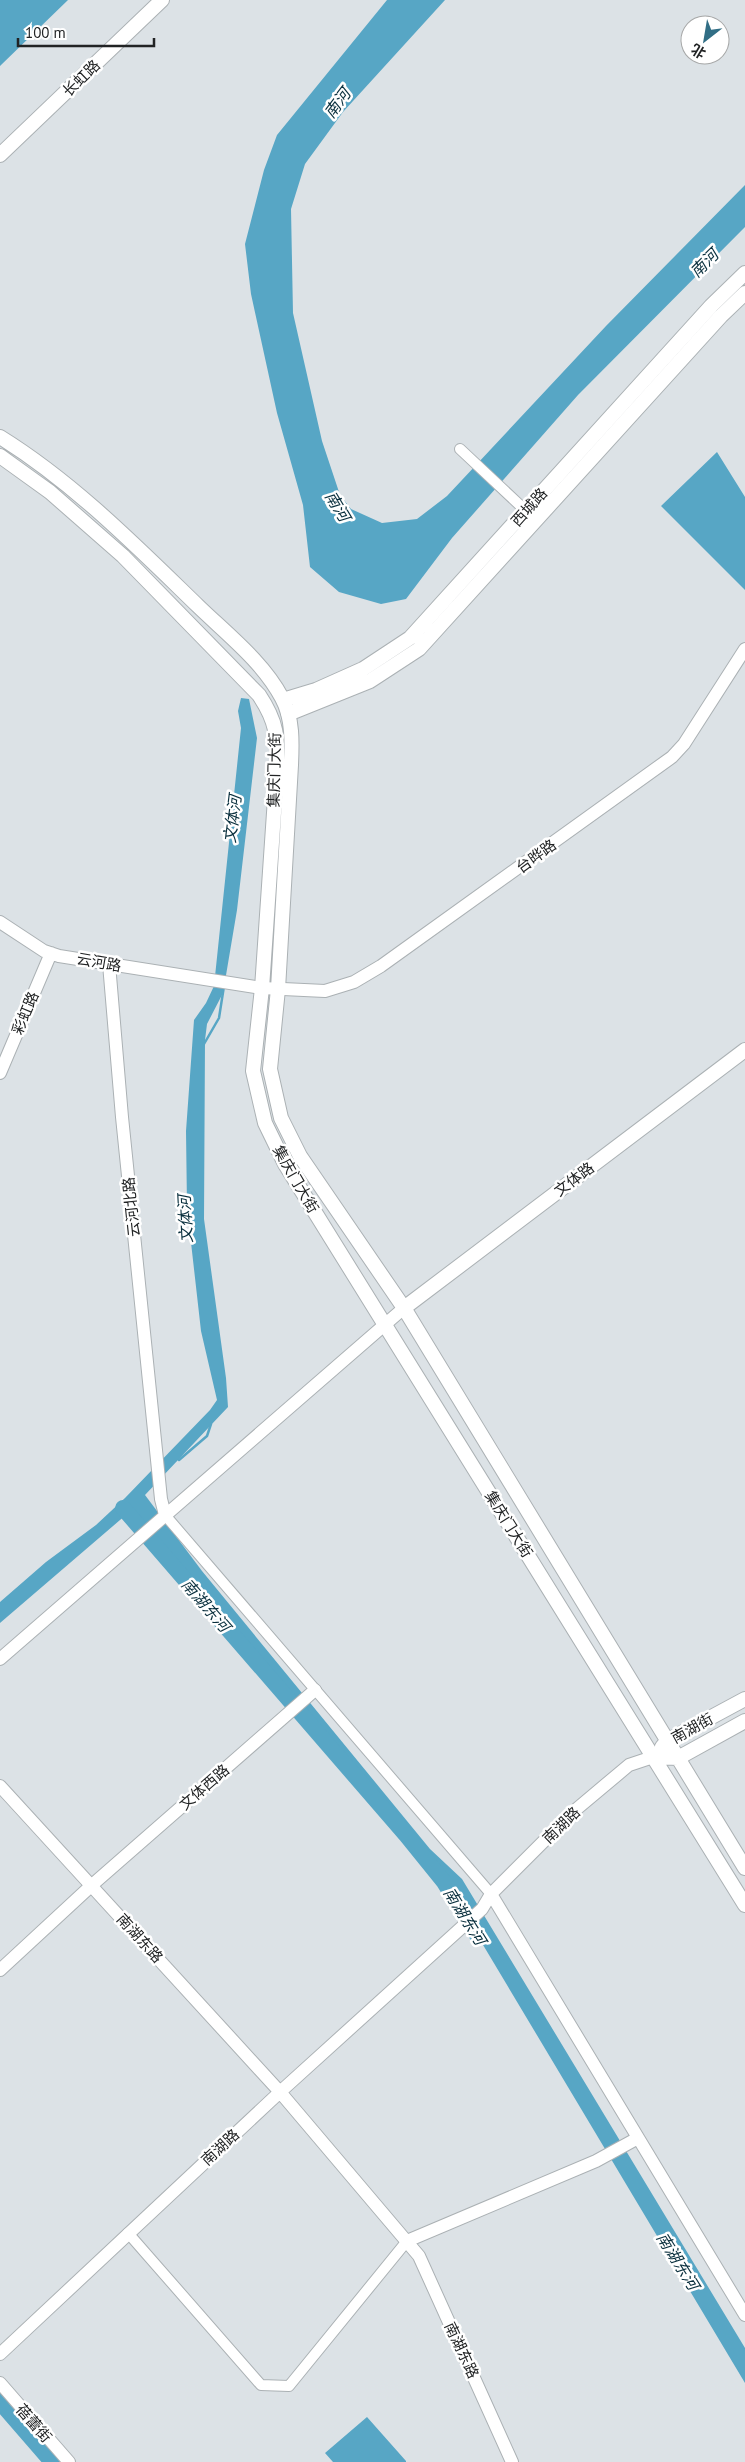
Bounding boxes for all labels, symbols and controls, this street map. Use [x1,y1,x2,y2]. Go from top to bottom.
scale bar [18,15,154,47]
north arrow [680,15,730,65]
text: 100 m [25,23,66,42]
text: 北 [688,40,709,62]
street label: 长虹路 [58,56,104,100]
water label: 南河 [319,82,356,122]
water label: 南河 [686,242,725,281]
street label: 西城路 [507,484,551,530]
water label: 南河 [321,487,356,527]
street label: 集庆门大街 [264,732,284,808]
water label: 文体河 [219,791,245,844]
street label: 台晔路 [512,835,560,877]
street label: 云河路 [75,949,123,975]
street label: 彩虹路 [7,989,43,1037]
street label: 集庆门大街 [269,1142,323,1216]
street label: 文体路 [550,1158,598,1200]
street label: 云河北路 [118,1176,144,1238]
water label: 文体河 [174,1192,196,1243]
street label: 集庆门大街 [481,1487,537,1561]
water label: 南湖东河 [177,1574,237,1638]
street label: 南湖街 [668,1709,716,1747]
street label: 文体西路 [175,1760,233,1814]
street label: 南湖路 [538,1803,584,1847]
water label: 南湖东河 [440,1884,492,1951]
street label: 南湖东路 [113,1909,167,1967]
street label: 南湖路 [197,2125,243,2169]
water label: 南湖东河 [653,2229,705,2296]
street label: 南湖东路 [441,2319,483,2381]
street label: 蓓蕾街 [12,2400,56,2446]

